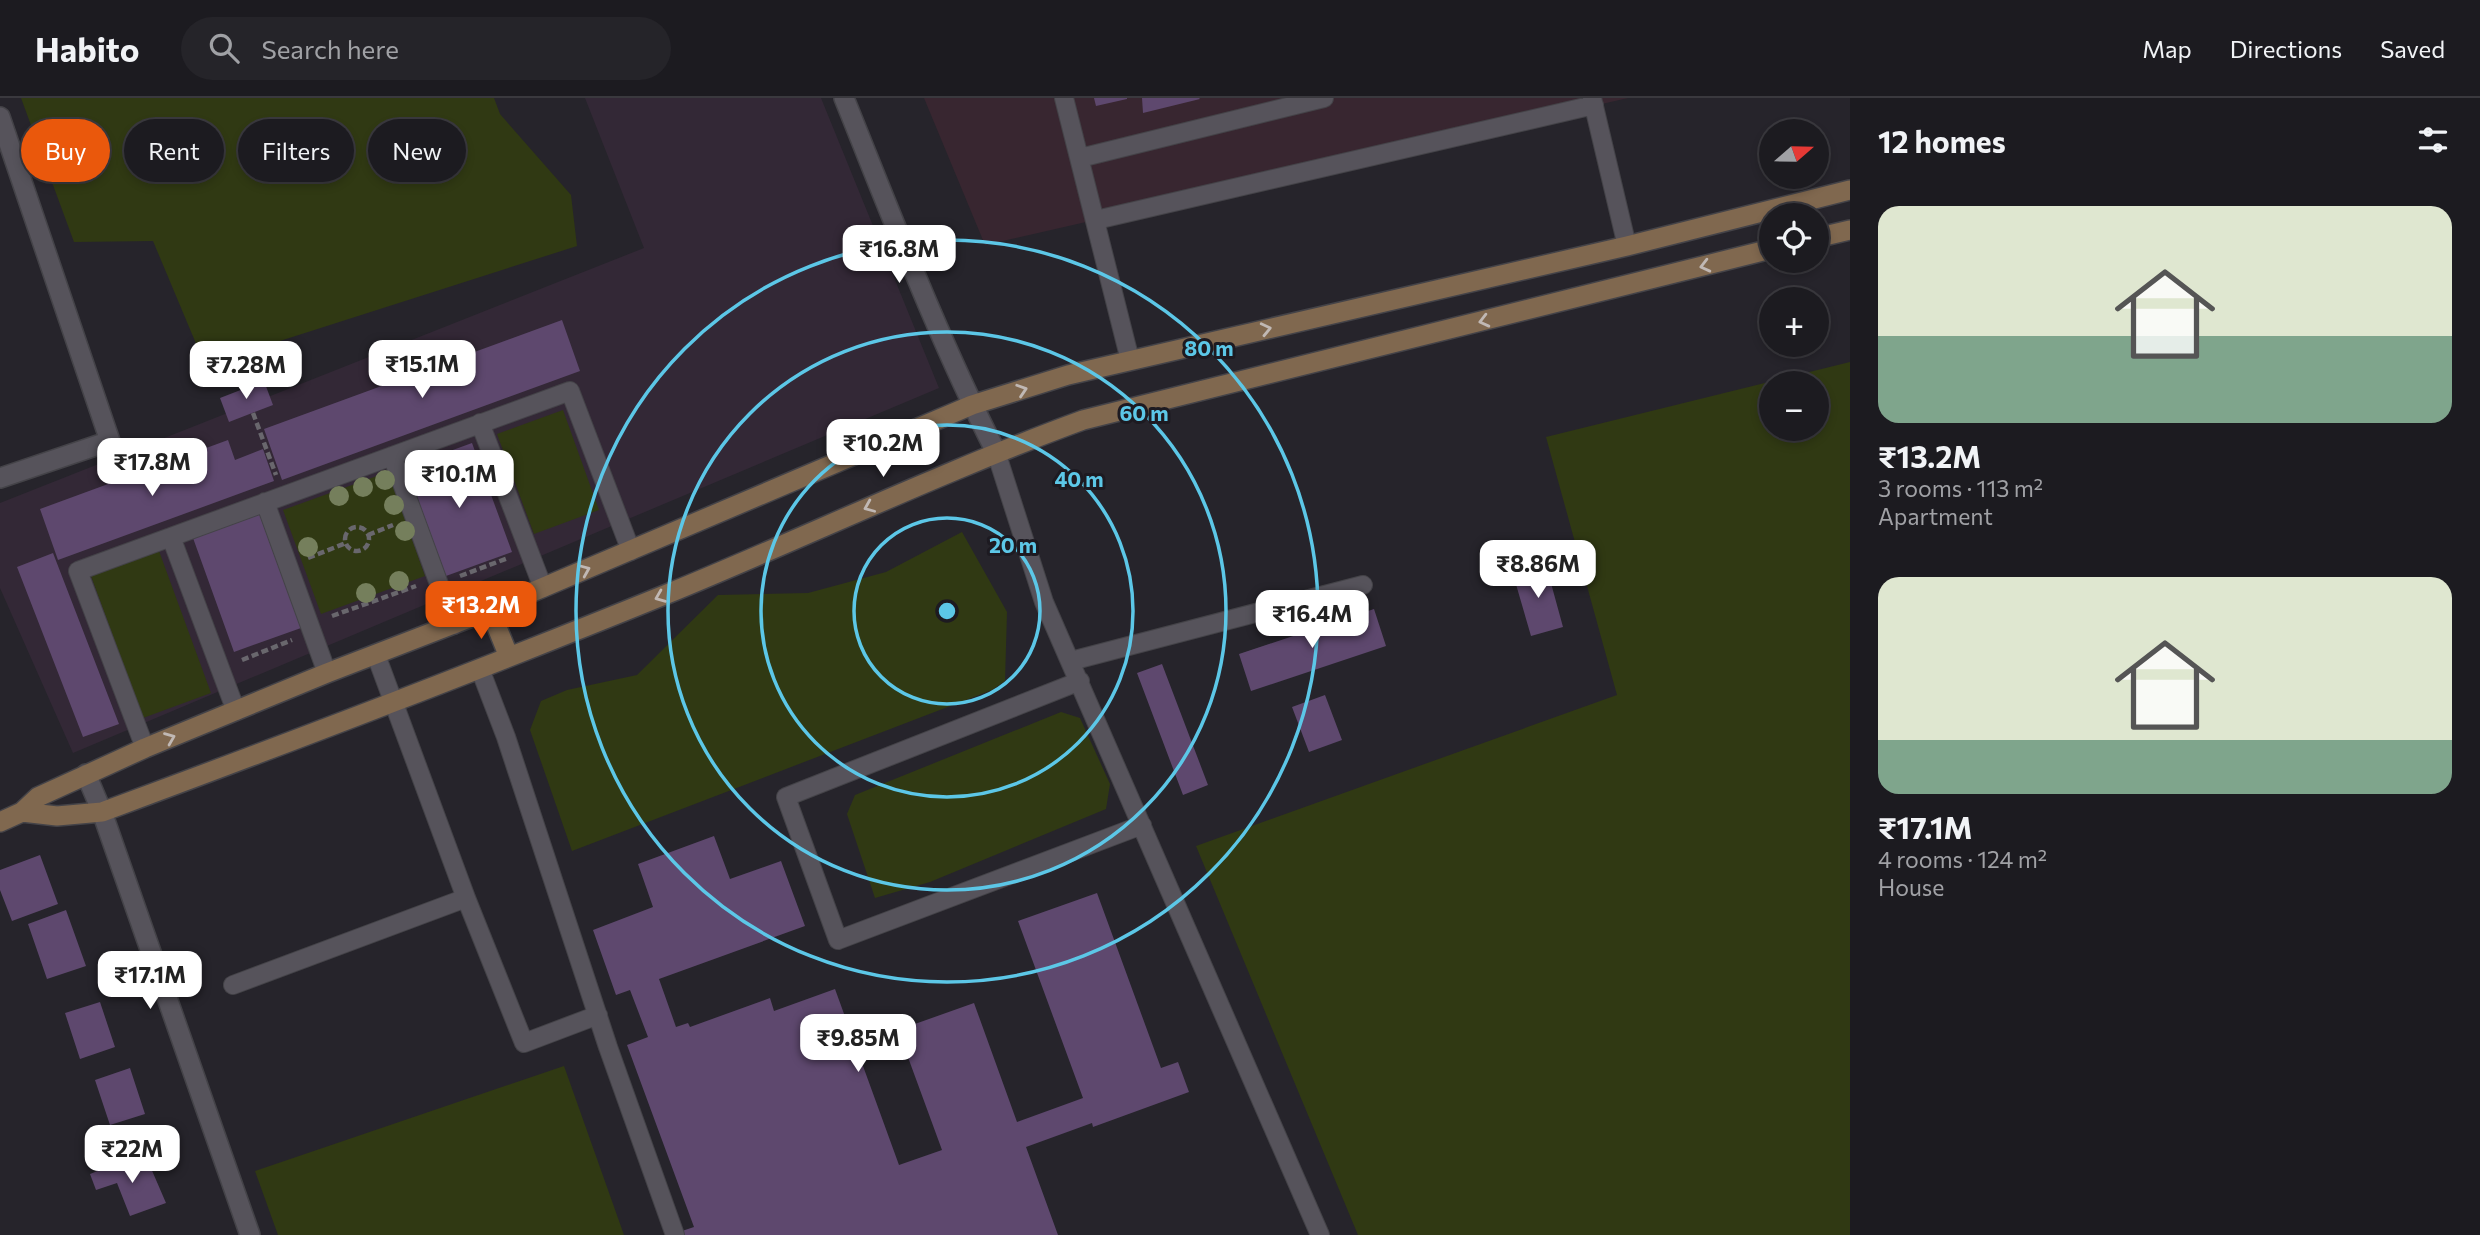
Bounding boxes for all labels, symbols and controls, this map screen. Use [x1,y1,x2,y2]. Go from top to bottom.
search box [181,17,671,80]
text: Habito [35,28,139,69]
icon: search [205,29,243,67]
text: Search here [261,33,399,64]
text: Map [2142,34,2192,63]
text: Directions [2230,34,2342,63]
text: Saved [2380,34,2445,63]
chip: Buy [21,119,110,182]
chip: Rent [124,119,224,182]
chip: Filters [238,119,354,182]
chip: New [368,119,466,182]
north arrow [1759,119,1829,189]
map controls [1759,119,1829,441]
icon: filters [2414,121,2452,159]
text: 12 homes [1878,122,2006,159]
button: locate [1759,203,1829,273]
pin: ₹16.8M [842,226,956,285]
text: ₹16.8M [859,234,939,262]
icon: home [2102,251,2228,377]
one-way arrow [1699,258,1711,272]
button: + [1759,287,1829,357]
one-way arrow [1478,313,1490,327]
one-way arrow [1260,322,1272,337]
text: 80 m [1184,335,1234,360]
pin: ₹15.1M [365,341,479,400]
pin: ₹7.28M [189,342,303,401]
text: ₹15.1M [385,349,459,377]
text: ₹7.28M [206,350,286,378]
button: − [1759,371,1829,441]
one-way arrow [1015,383,1027,398]
text: 60 m [1119,400,1169,425]
pin: ₹10.2M [826,420,940,479]
text: ₹10.2M [843,428,923,456]
text: ₹13.2M [1878,437,1981,474]
pin: ₹17.8M [95,438,209,498]
text: ₹17.8M [113,447,191,475]
pin: ₹10.1M [402,450,516,510]
text: ₹10.1M [421,459,497,487]
text: 40 m [1054,466,1104,491]
text: 3 rooms · 113 m² [1878,474,2043,502]
one-way arrow [864,499,876,513]
text: Apartment [1878,502,1993,530]
text: 20 m [989,532,1037,557]
pin: ₹8.86M [1481,540,1595,600]
text: ₹8.86M [1496,549,1580,577]
one-way arrow [578,564,590,578]
pin: ₹13.2M [424,582,538,641]
one-way arrow [655,588,667,602]
text: ₹13.2M [441,590,521,618]
pin: ₹16.4M [1255,590,1369,650]
centre of rings [935,599,959,623]
text: ₹16.4M [1272,599,1352,627]
icon: home [2102,622,2228,748]
one-way arrow [162,732,175,746]
text: ₹17.1M [1878,808,1972,845]
text: 4 rooms · 124 m² [1878,845,2047,873]
text: House [1878,873,1944,901]
pin: ₹17.1M [93,951,207,1011]
text: ₹17.1M [114,960,186,988]
pin: ₹9.85M [801,1014,915,1074]
text: ₹9.85M [816,1023,900,1051]
pin: ₹22M [91,1126,173,1185]
text: ₹22M [101,1134,163,1162]

